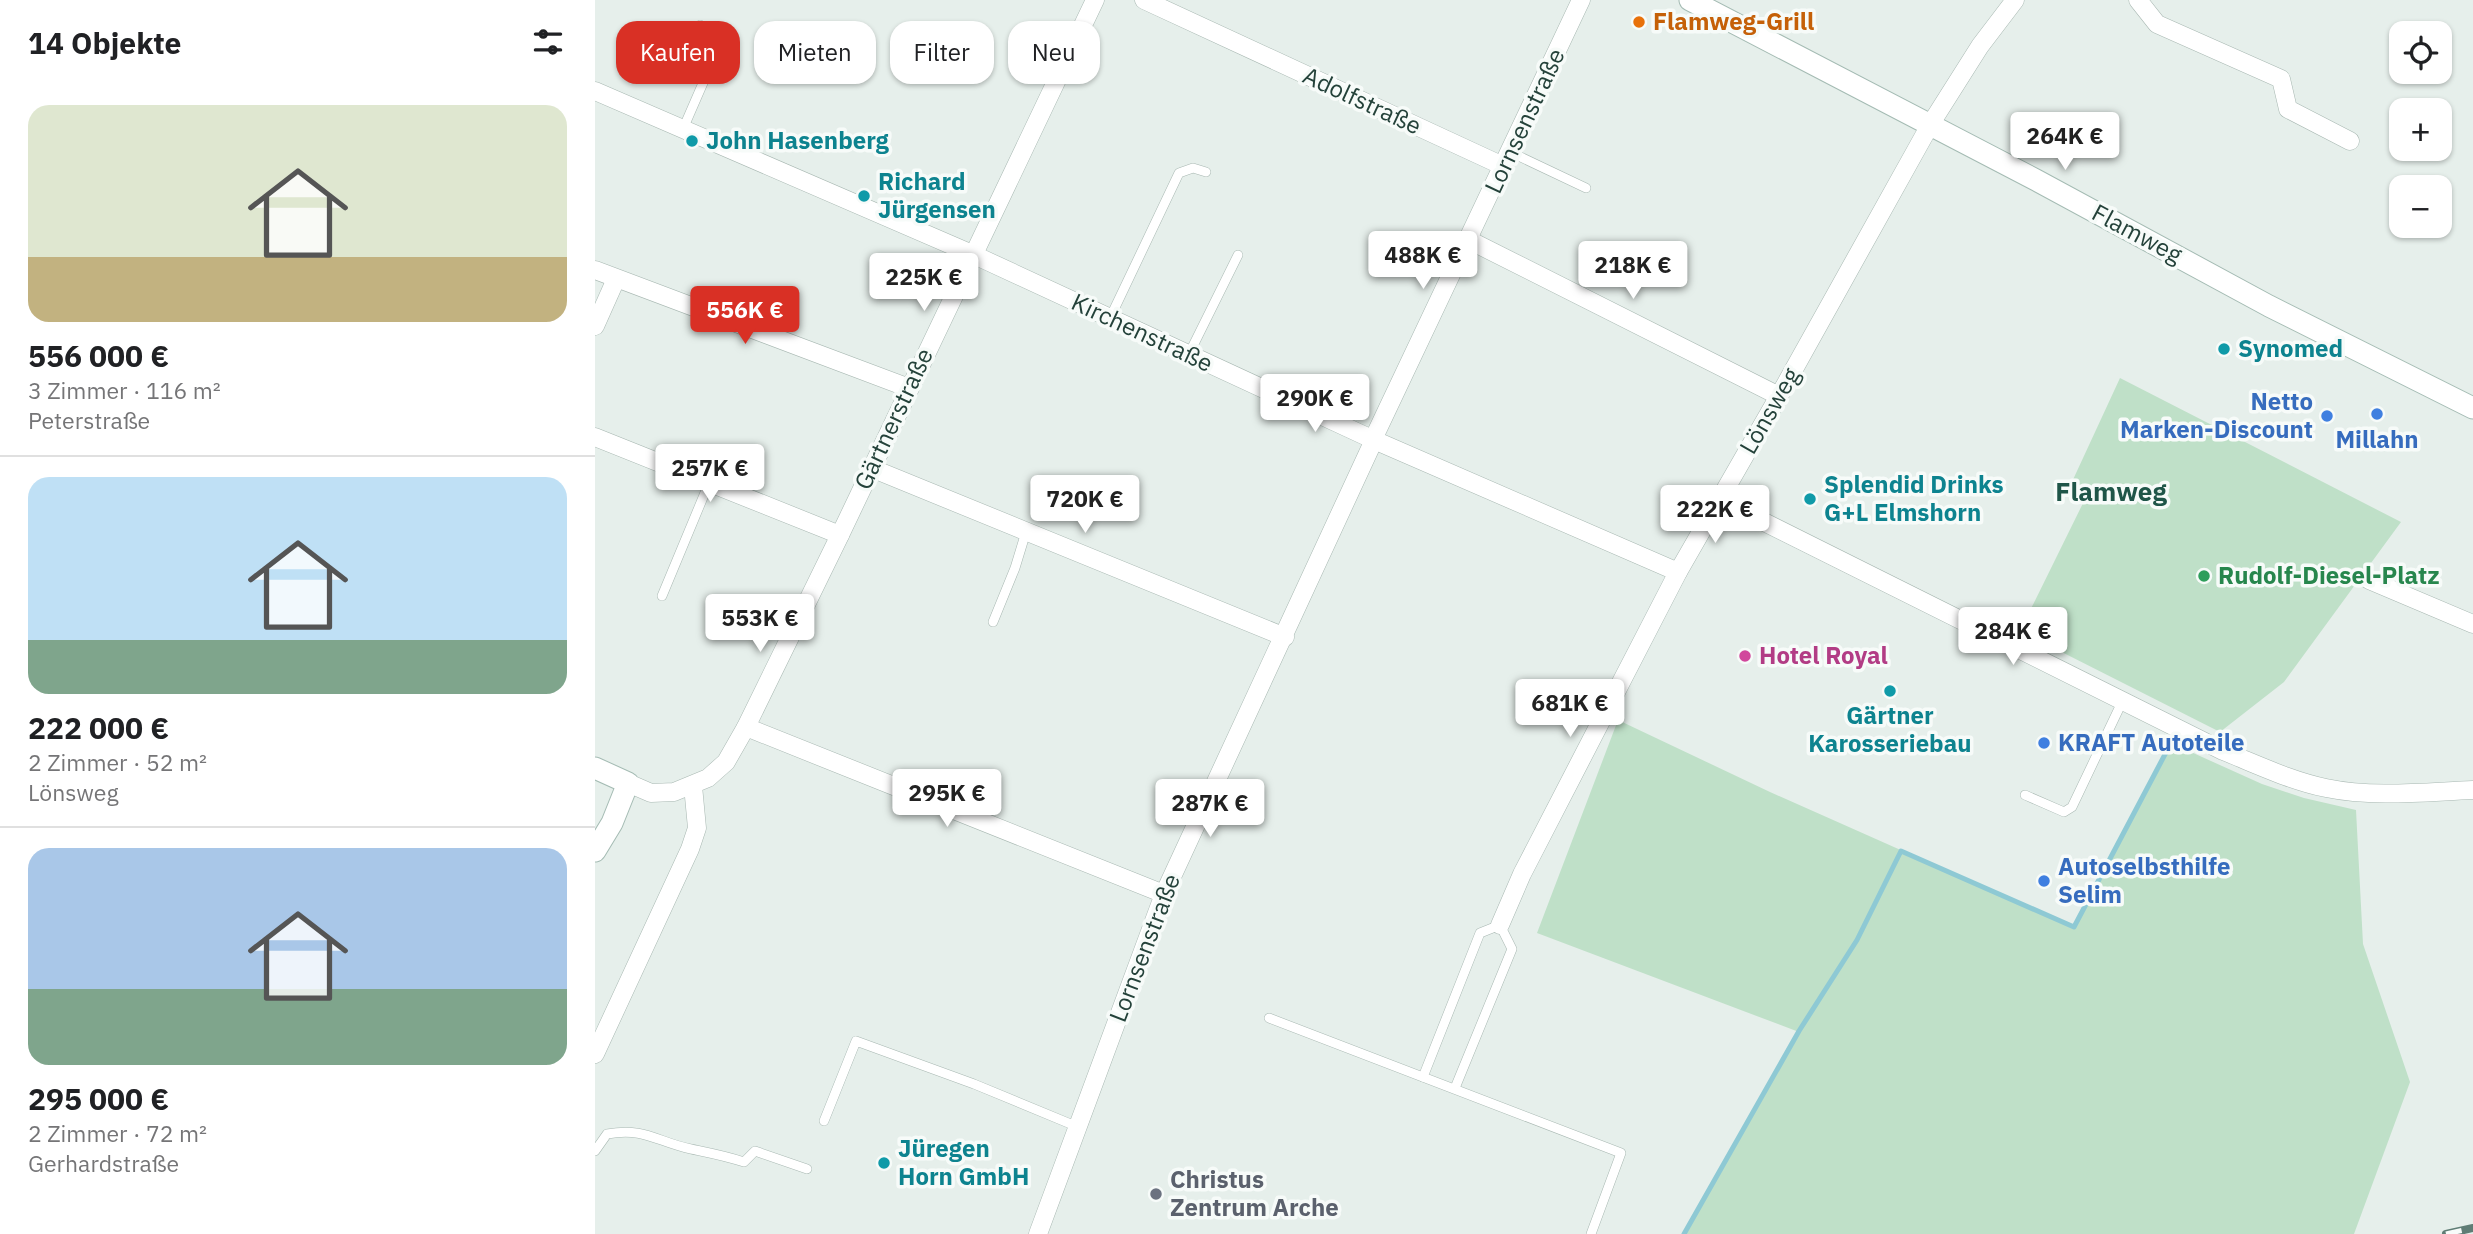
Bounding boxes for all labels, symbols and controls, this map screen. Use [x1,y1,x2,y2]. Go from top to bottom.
place label: Flamweg-Grill [1653,5,1814,37]
marker: Flamweg-Grill [1631,14,1647,30]
chip: Kaufen [616,21,740,84]
chip: Mieten [754,21,876,84]
chip: Filter [890,21,994,84]
chip: Neu [1008,21,1100,84]
map controls [2389,21,2452,238]
button: locate [2389,21,2452,84]
text: 14 Objekte [28,23,181,62]
icon: filters [529,23,567,61]
street label: Lornsenstraße [1477,43,1572,198]
street label: Adolfstraße [1298,59,1427,141]
button: + [2389,98,2452,161]
pin: 264K € [2008,113,2122,172]
text: 264K € [2026,120,2104,150]
place label: John Hasenberg [706,124,890,156]
marker: John Hasenberg [684,133,700,149]
icon: home [235,150,361,276]
place label: Richard Jürgensen [878,165,996,225]
button: − [2389,175,2452,238]
marker: Richard Jürgensen [856,188,872,204]
street label: Flamweg [2087,196,2188,270]
pin: 488K € [1366,232,1480,291]
text: 488K € [1384,239,1462,269]
pin: 218K € [1576,242,1690,301]
text: 218K € [1594,249,1672,279]
pin: 225K € [867,254,981,313]
text: 225K € [885,261,963,291]
street label: Kirchenstraße [1067,285,1218,379]
pin: 556K € [688,286,802,346]
text: 556K € [706,294,784,324]
place label: Synomed [2238,332,2343,364]
text: 556 000 € [28,336,169,375]
marker: Synomed [2216,341,2232,357]
street label: Gärtnerstraße [846,343,940,494]
street label: Lönsweg [1732,361,1807,459]
pin: 290K € [1258,374,1372,434]
text: 3 Zimmer · 116 m² [28,375,221,405]
text: 290K € [1276,382,1354,412]
place label: Netto Marken-Discount [2120,385,2313,445]
text: Peterstraße [28,405,150,435]
marker: Millahn [2369,406,2385,422]
marker: Netto Marken-Discount [2319,408,2335,424]
place label: Millahn [2335,423,2419,455]
pin: 257K € [653,444,767,504]
text: 257K € [671,452,749,482]
place label: Splendid Drinks G+L Elmshorn [1824,468,2004,528]
district label: Flamweg [2055,474,2167,508]
pin: 720K € [1028,476,1142,535]
text: 720K € [1046,483,1124,513]
pin: 222K € [1658,486,1772,545]
marker: Splendid Drinks G+L Elmshorn [1802,491,1818,507]
text: 222K € [1676,493,1754,523]
icon: home [235,522,361,648]
place label: Rudolf-Diesel-Platz [2218,559,2440,591]
marker: Rudolf-Diesel-Platz [2196,568,2212,584]
pin: 553K € [703,594,817,654]
text: 553K € [721,602,799,632]
pin: 284K € [1956,608,2070,667]
text: 284K € [1974,615,2052,645]
place label: Hotel Royal [1759,639,1888,671]
marker: Hotel Royal [1737,648,1753,664]
pin: 681K € [1513,680,1627,739]
marker: Gärtner Karosseriebau [1882,683,1898,699]
text: 681K € [1531,687,1609,717]
place label: Gärtner Karosseriebau [1808,699,1972,759]
text: 222 000 € [28,708,169,747]
place label: KRAFT Autoteile [2058,726,2244,758]
marker: KRAFT Autoteile [2036,735,2052,751]
text: 2 Zimmer · 52 m² [28,747,207,777]
pin: 295K € [890,770,1004,829]
text: Lönsweg [28,777,119,807]
text: 295K € [908,777,986,807]
pin: 287K € [1153,780,1267,839]
text: 287K € [1171,787,1249,817]
place label: Autoselbsthilfe Selim [2058,850,2230,910]
street label: Lornsenstraße [1101,869,1187,1026]
marker: Autoselbsthilfe Selim [2036,873,2052,889]
icon: home [235,893,361,1019]
text: 295 000 € [28,1079,169,1118]
text: 2 Zimmer · 72 m² [28,1118,207,1148]
place label: Jüregen Horn GmbH [898,1132,1029,1192]
text: Gerhardstraße [28,1148,179,1178]
marker: Jüregen Horn GmbH [876,1155,892,1171]
place label: Christus Zentrum Arche [1170,1163,1339,1223]
marker: Christus Zentrum Arche [1148,1186,1164,1202]

